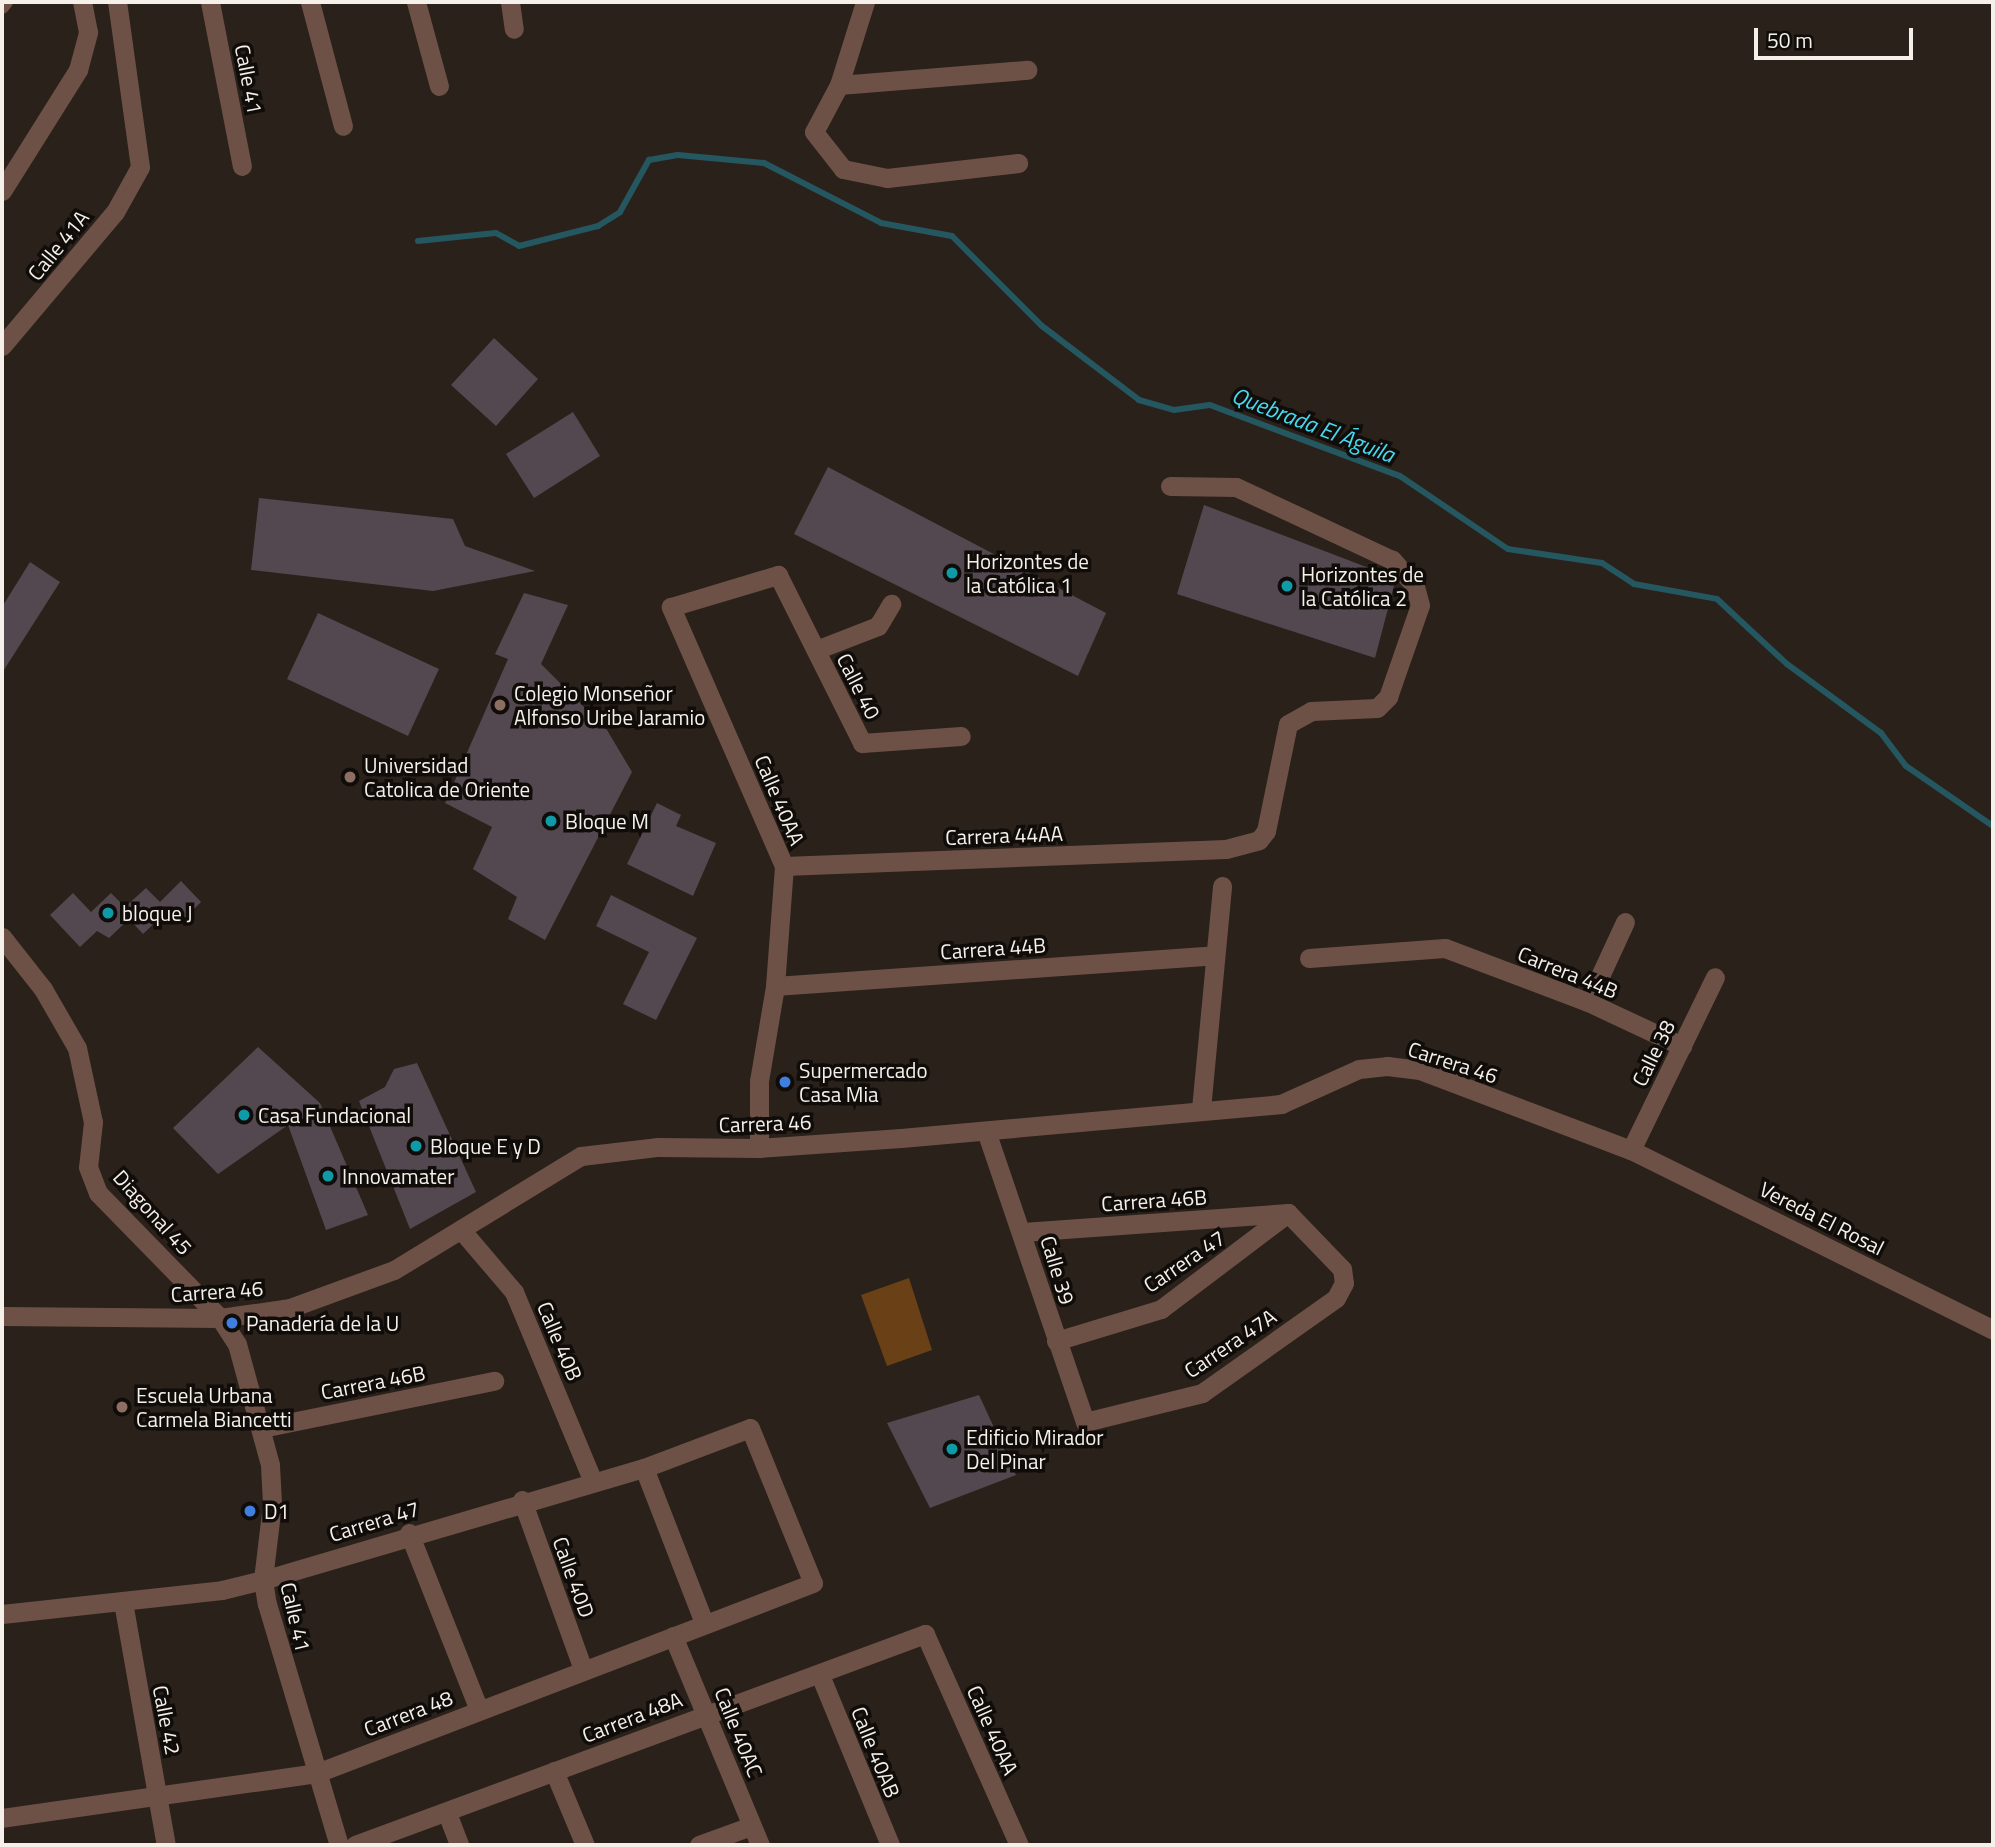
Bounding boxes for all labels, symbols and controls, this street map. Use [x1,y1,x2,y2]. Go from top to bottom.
scale bar [1757,14,1916,58]
text: 50 m [1767,24,1813,56]
street label: Calle 41 [230,42,268,116]
street label: Calle 41A [22,205,94,285]
water label: Quebrada El Águila [1228,381,1398,469]
place label: Horizontes de la Católica 1 [966,548,1089,598]
place label: Horizontes de la Católica 2 [1301,561,1424,611]
marker: Horizontes de la Católica 1 [944,565,960,581]
marker: Horizontes de la Católica 2 [1279,578,1295,594]
street label: Calle 40 [832,649,886,723]
place label: Colegio Monseñor Alfonso Uribe Jaramio [514,680,705,730]
marker: Colegio Monseñor Alfonso Uribe Jaramio [492,697,508,713]
street label: Calle 40AA [750,751,810,849]
place label: Universidad Catolica de Oriente [364,752,530,802]
marker: Universidad Catolica de Oriente [342,769,358,785]
place label: Bloque M [565,808,649,834]
marker: Bloque M [543,813,559,829]
street label: Carrera 44AA [945,820,1063,850]
place label: bloque J [122,900,192,926]
marker: bloque J [100,905,116,921]
street label: Carrera 44B [939,932,1047,964]
street label: Carrera 44B [1514,941,1622,1003]
street label: Calle 38 [1626,1016,1680,1090]
street label: Carrera 46 [1405,1036,1501,1088]
place label: Supermercado Casa Mia [799,1057,928,1107]
marker: Supermercado Casa Mia [777,1074,793,1090]
place label: Casa Fundacional [258,1102,411,1128]
marker: Casa Fundacional [236,1107,252,1123]
street label: Carrera 46 [718,1109,812,1137]
place label: Bloque E y D [430,1133,541,1159]
marker: Bloque E y D [408,1138,424,1154]
place label: Innovamater [342,1163,454,1189]
street label: Diagonal 45 [108,1164,198,1260]
marker: Innovamater [320,1168,336,1184]
street label: Vereda El Rosal [1756,1176,1888,1260]
street label: Carrera 46B [1100,1184,1208,1216]
street label: Carrera 47 [1138,1225,1230,1297]
street label: Calle 39 [1036,1233,1080,1307]
street label: Carrera 46 [170,1275,264,1307]
street label: Calle 40B [532,1298,588,1384]
street label: Carrera 47A [1179,1303,1281,1383]
place label: Panadería de la U [246,1310,399,1336]
marker: Panadería de la U [224,1315,240,1331]
street label: Carrera 46B [319,1360,427,1404]
place label: Escuela Urbana Carmela Biancetti [136,1382,292,1432]
marker: Escuela Urbana Carmela Biancetti [114,1399,130,1415]
place label: Edificio Mirador Del Pinar [966,1424,1104,1474]
marker: Edificio Mirador Del Pinar [944,1441,960,1457]
street label: Carrera 47 [326,1495,422,1547]
place label: D1 [264,1498,289,1524]
marker: D1 [242,1503,258,1519]
street label: Calle 40D [548,1533,600,1621]
street label: Calle 41 [276,1580,316,1654]
street label: Calle 40AA [962,1681,1024,1779]
street label: Calle 42 [148,1683,186,1757]
street label: Calle 40AC [710,1684,768,1780]
street label: Carrera 48 [360,1685,456,1741]
street label: Carrera 48A [578,1686,686,1748]
street label: Calle 40AB [846,1703,906,1801]

